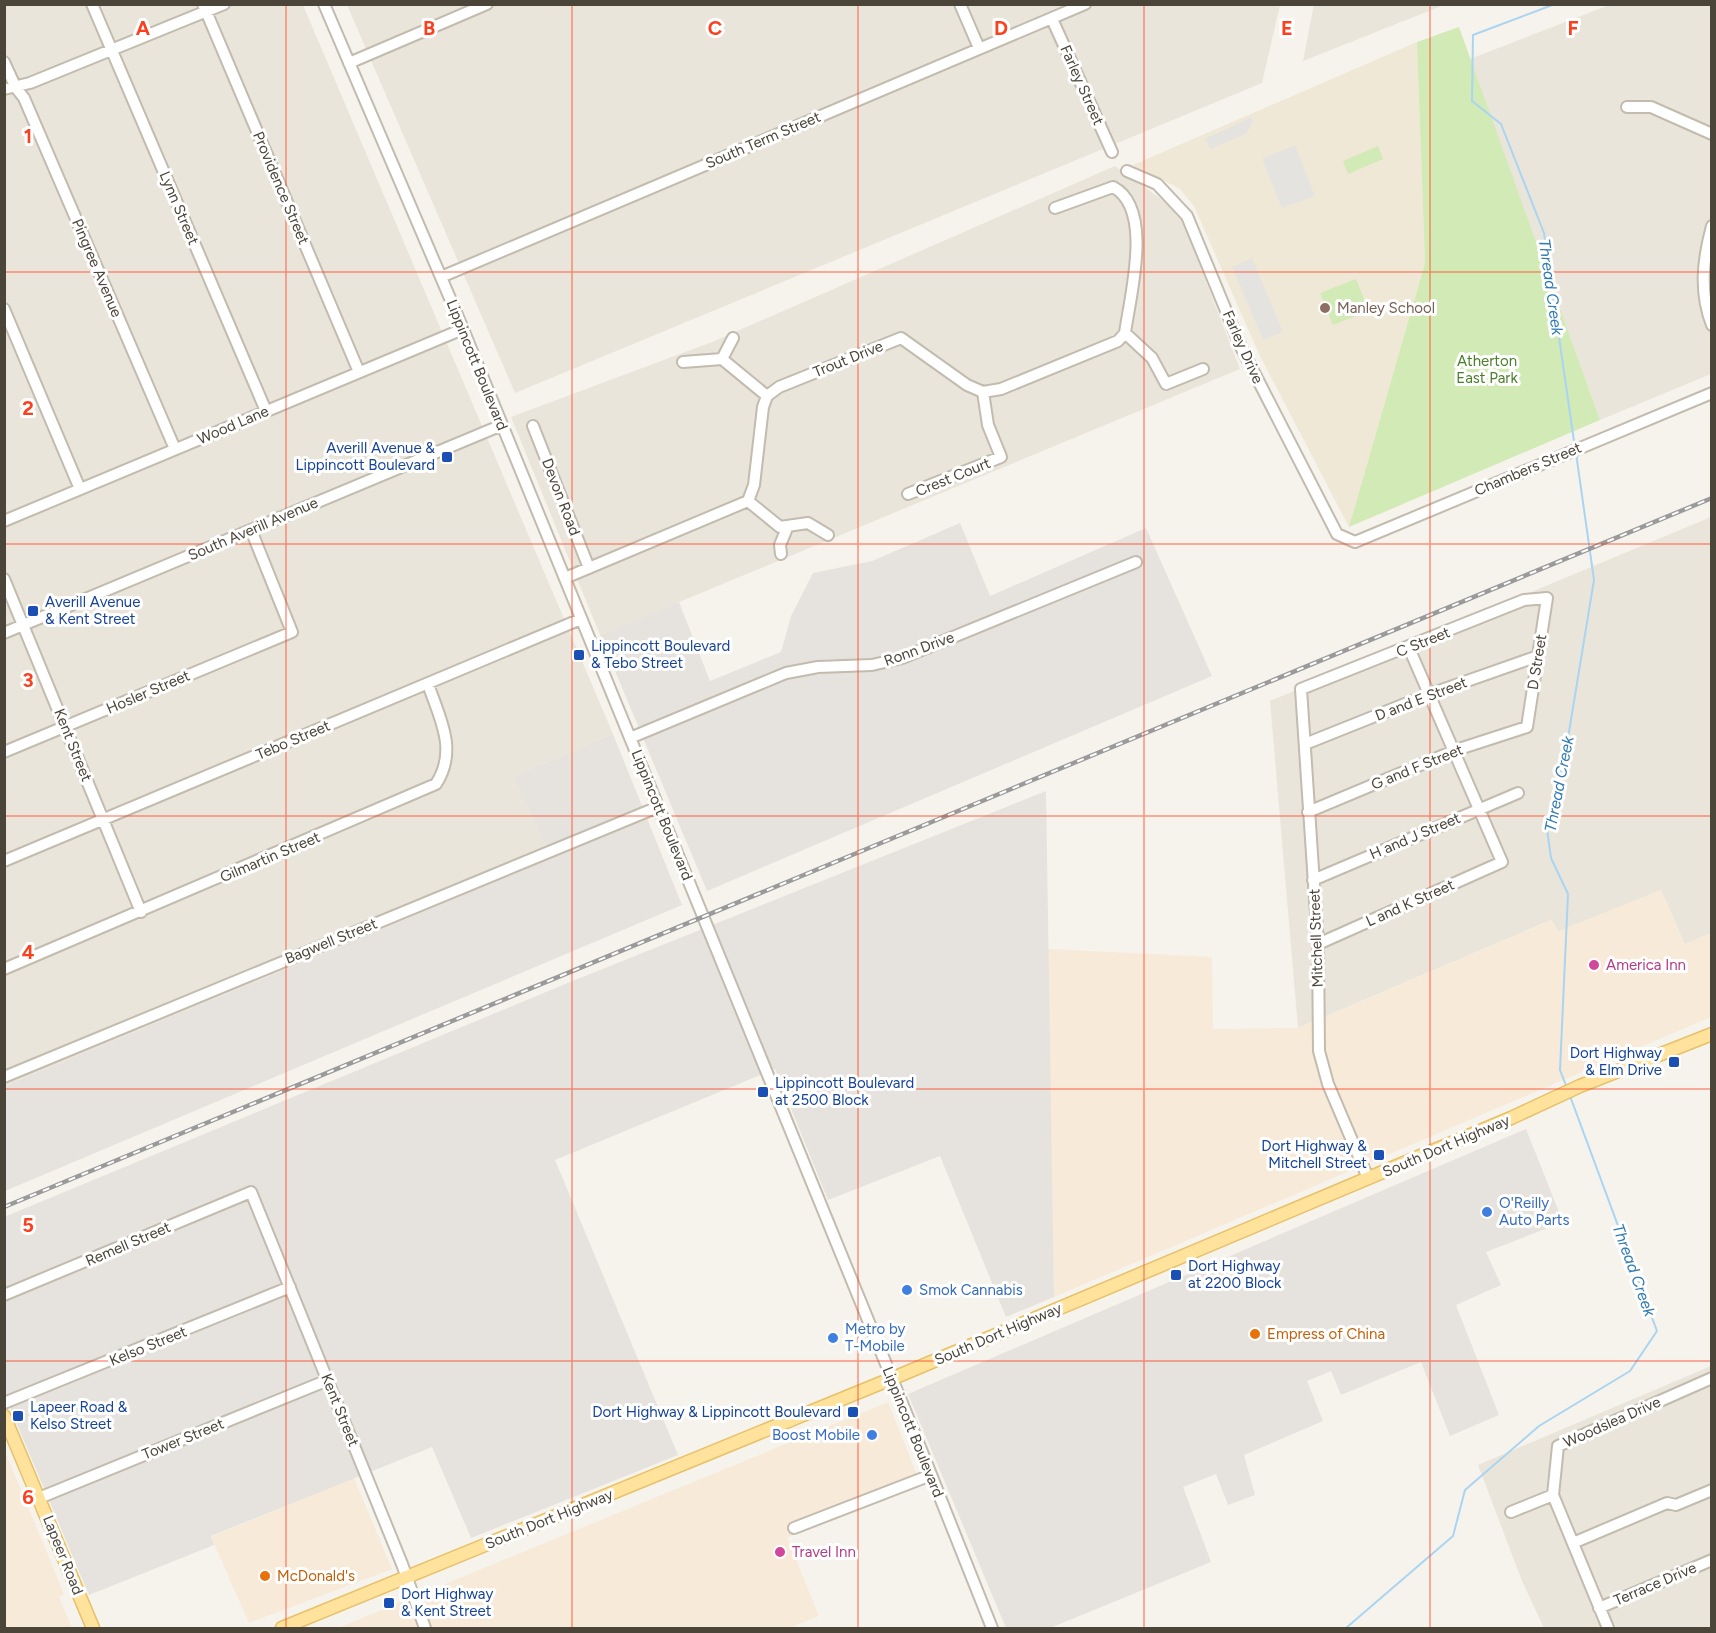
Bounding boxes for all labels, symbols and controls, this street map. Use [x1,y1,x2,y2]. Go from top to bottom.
text: A [136,16,151,40]
text: B [423,16,435,40]
text: C [708,16,722,40]
text: D [994,16,1008,40]
text: E [1281,16,1293,40]
text: F [1567,16,1579,40]
street label: Farley Street [1056,42,1108,128]
street label: South Term Street [703,108,823,172]
text: 1 [24,124,32,148]
street label: Providence Street [249,129,313,247]
street label: Lynn Street [155,169,203,248]
street label: Pingree Avenue [68,216,126,320]
water label: Thread Creek [1535,238,1567,338]
street label: Lippincott Boulevard [443,297,511,433]
place label: Manley School [1337,299,1435,317]
marker: Manley School [1318,301,1332,315]
street label: Farley Drive [1219,308,1267,386]
street label: Trout Drive [810,337,886,381]
park label: Atherton East Park [1456,352,1518,387]
text: 2 [22,396,34,420]
street label: Wood Lane [195,402,271,448]
street label: Chambers Street [1472,438,1584,500]
place label: Averill Avenue & Lippincott Boulevard [296,439,435,474]
marker: Averill Avenue & Lippincott Boulevard [440,450,454,464]
street label: Crest Court [913,454,993,500]
street label: Devon Road [538,456,584,538]
street label: South Averill Avenue [185,493,321,565]
place label: Averill Avenue & Kent Street [45,593,140,628]
marker: Averill Avenue & Kent Street [26,604,40,618]
street label: C Street [1393,623,1453,661]
street label: Ronn Drive [882,628,956,670]
street label: D Street [1524,633,1550,691]
place label: Lippincott Boulevard & Tebo Street [591,637,730,672]
marker: Lippincott Boulevard & Tebo Street [572,648,586,662]
street label: Hosler Street [103,666,193,718]
text: 3 [22,668,34,692]
street label: D and E Street [1372,673,1470,725]
street label: Kent Street [50,706,96,784]
street label: Tebo Street [253,716,333,764]
water label: Thread Creek [1540,733,1578,833]
street label: G and F Street [1368,740,1466,794]
street label: Lippincott Boulevard [628,747,696,883]
street label: H and J Street [1367,809,1463,863]
street label: Gilmartin Street [217,828,323,886]
street label: L and K Street [1363,875,1457,931]
street label: Mitchell Street [1305,888,1327,988]
street label: Bagwell Street [282,914,380,968]
text: 4 [22,940,35,964]
place label: America Inn [1606,956,1686,974]
marker: America Inn [1587,958,1601,972]
place label: Dort Highway & Elm Drive [1570,1044,1662,1079]
marker: Dort Highway & Elm Drive [1667,1055,1681,1069]
place label: Lippincott Boulevard at 2500 Block [775,1074,914,1109]
marker: Lippincott Boulevard at 2500 Block [756,1085,770,1099]
street label: South Dort Highway [1380,1111,1512,1181]
place label: Dort Highway & Mitchell Street [1261,1137,1367,1172]
marker: Dort Highway & Mitchell Street [1372,1148,1386,1162]
place label: O'Reilly Auto Parts [1499,1194,1569,1229]
marker: O'Reilly Auto Parts [1480,1205,1494,1219]
text: 5 [22,1213,34,1237]
street label: Remell Street [83,1218,174,1270]
water label: Thread Creek [1608,1221,1660,1320]
place label: Dort Highway at 2200 Block [1188,1257,1282,1292]
marker: Dort Highway at 2200 Block [1169,1268,1183,1282]
place label: Smok Cannabis [919,1281,1023,1299]
marker: Smok Cannabis [900,1283,914,1297]
street label: South Dort Highway [932,1299,1064,1369]
place label: Metro by T-Mobile [845,1320,906,1355]
street label: Kelso Street [107,1322,190,1370]
place label: Empress of China [1267,1325,1385,1343]
marker: Empress of China [1248,1327,1262,1341]
marker: Metro by T-Mobile [826,1331,840,1345]
street label: Lippincott Boulevard [879,1364,947,1500]
street label: Kent Street [317,1371,363,1449]
street label: Woodslea Drive [1561,1393,1663,1451]
place label: Lapeer Road & Kelso Street [30,1398,128,1433]
place label: Dort Highway & Lippincott Boulevard [592,1403,841,1421]
marker: Dort Highway & Lippincott Boulevard [846,1405,860,1419]
marker: Lapeer Road & Kelso Street [11,1409,25,1423]
street label: Tower Street [140,1414,227,1464]
place label: Boost Mobile [772,1426,860,1444]
marker: Boost Mobile [865,1428,879,1442]
text: 6 [22,1485,34,1509]
street label: South Dort Highway [482,1485,616,1553]
street label: Lapeer Road [39,1513,87,1597]
place label: Travel Inn [792,1543,856,1561]
marker: Travel Inn [773,1545,787,1559]
street label: Terrace Drive [1611,1559,1699,1609]
place label: McDonald's [277,1567,355,1585]
marker: McDonald's [258,1569,272,1583]
place label: Dort Highway & Kent Street [401,1585,493,1620]
marker: Dort Highway & Kent Street [382,1596,396,1610]

